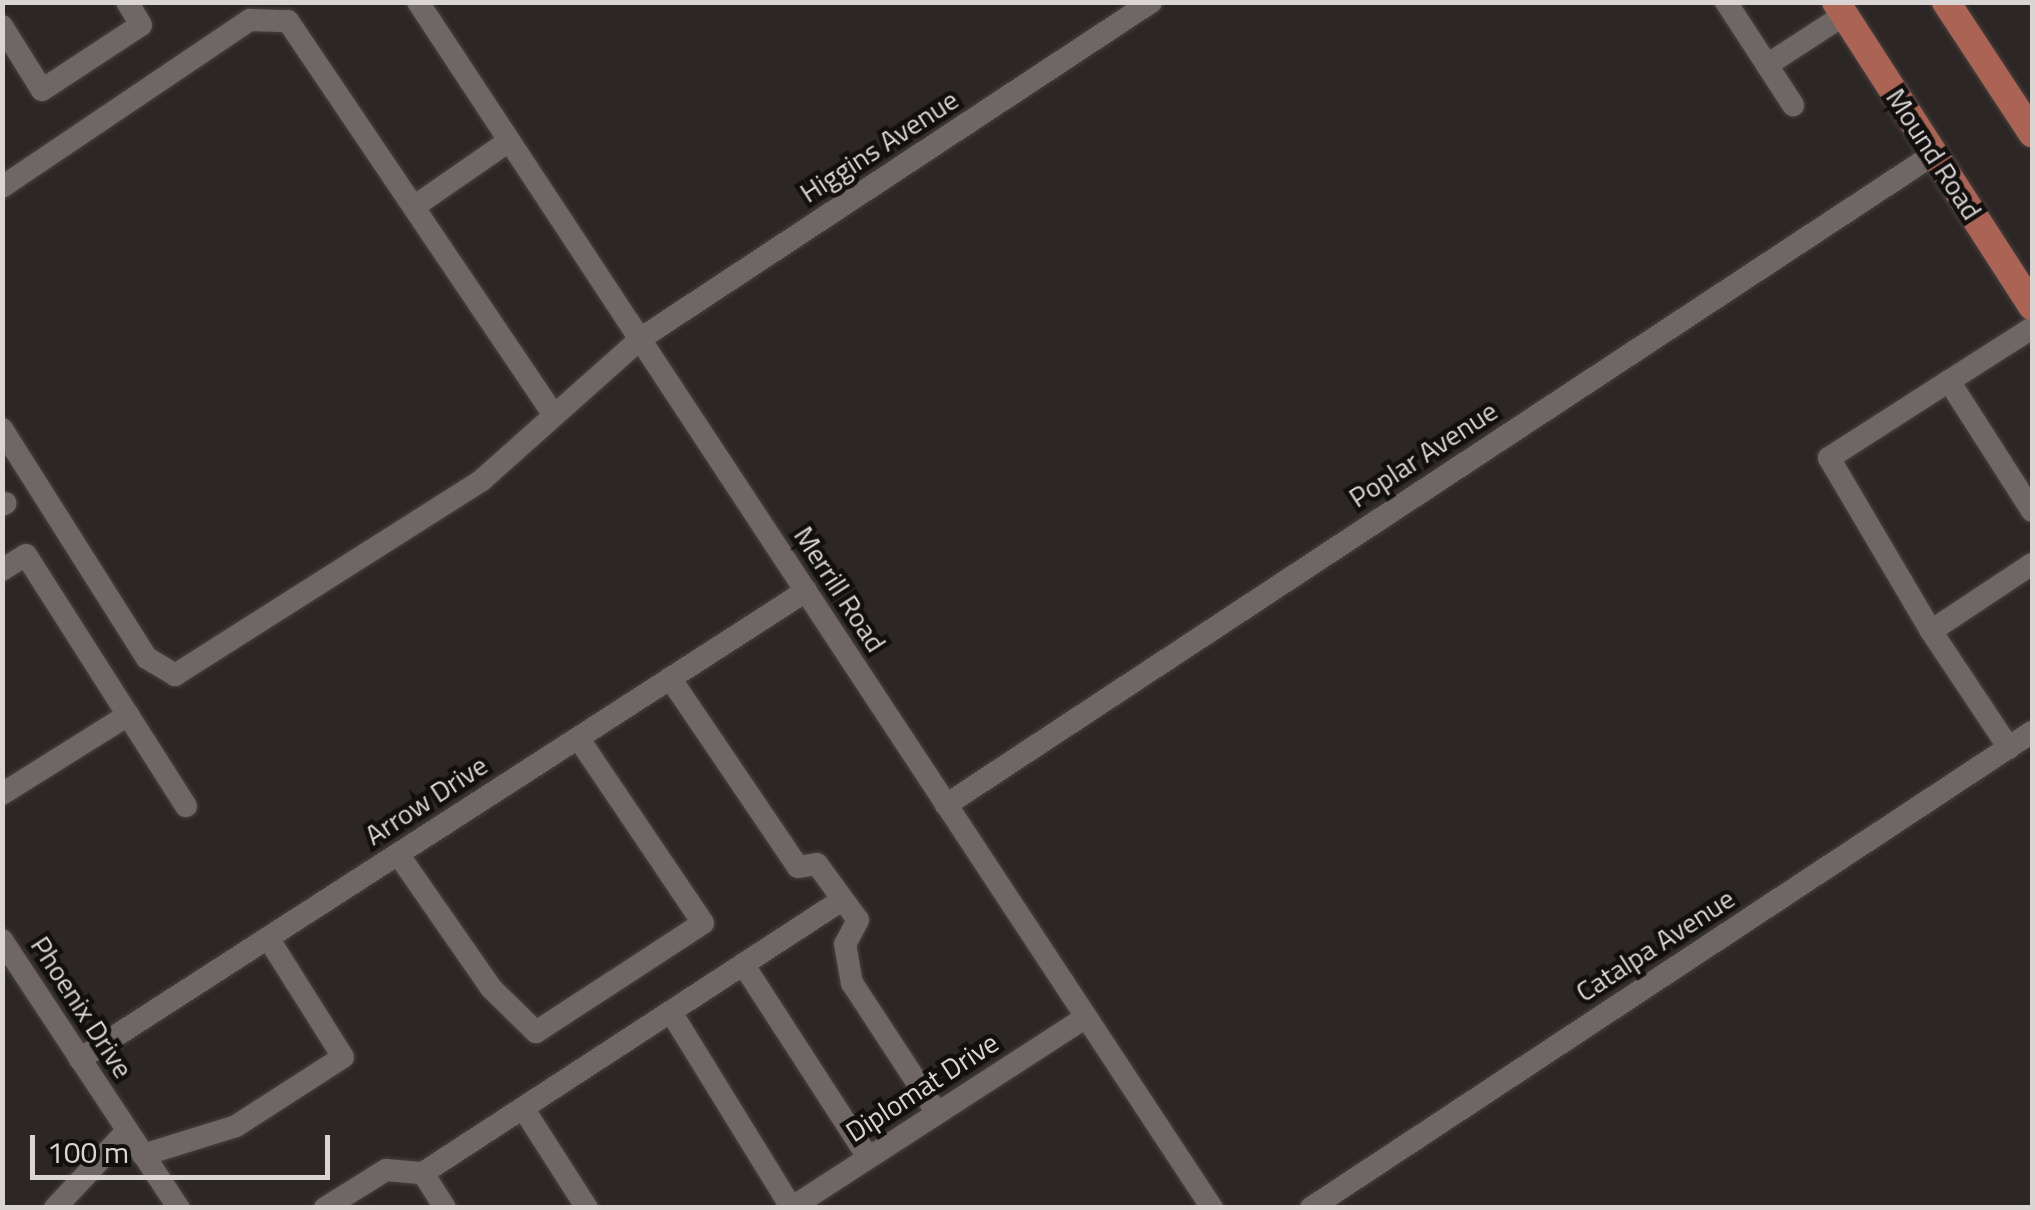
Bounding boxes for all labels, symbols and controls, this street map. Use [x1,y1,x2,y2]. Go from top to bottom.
street label: Higgins Avenue [794,82,964,210]
street label: Mound Road [1879,82,1989,226]
street label: Poplar Avenue [1343,394,1503,514]
street label: Merrill Road [787,520,893,658]
street label: Arrow Drive [358,748,494,852]
street label: Catalpa Avenue [1569,881,1741,1009]
street label: Phoenix Drive [24,930,140,1084]
street label: Diplomat Drive [840,1025,1004,1149]
scale bar [35,1115,335,1177]
text: 100 m [47,1129,129,1175]

